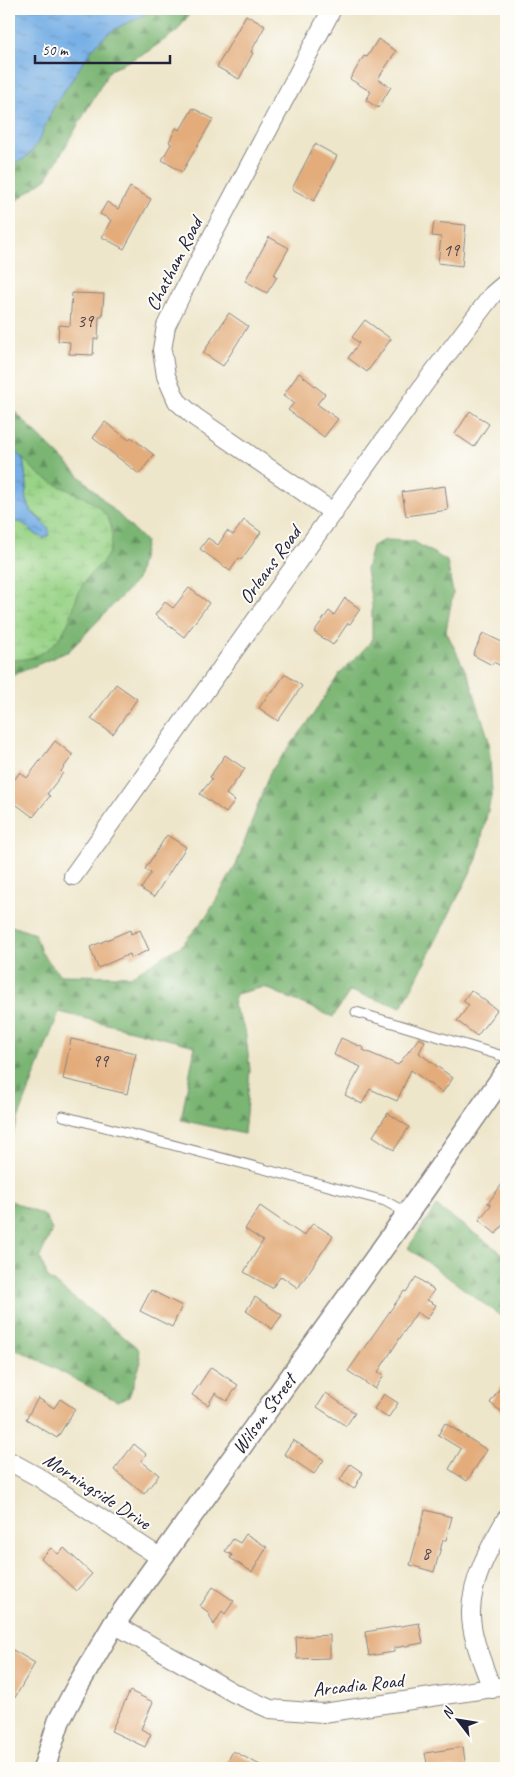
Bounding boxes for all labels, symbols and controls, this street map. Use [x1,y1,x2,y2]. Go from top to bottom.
scale bar [35,32,170,64]
text: 50 m [42,41,69,60]
street label: Chatham Road [140,210,210,315]
house number: 19 [443,239,461,261]
house number: 39 [77,310,95,332]
street label: Orleans Road [233,519,308,609]
house number: 99 [92,1050,110,1072]
street label: Wilson Street [226,1366,304,1459]
street label: Morningside Drive [39,1447,157,1536]
house number: 8 [422,1542,432,1564]
street label: Arcadia Road [311,1667,408,1702]
north arrow [432,1694,482,1744]
text: N [438,1703,458,1722]

